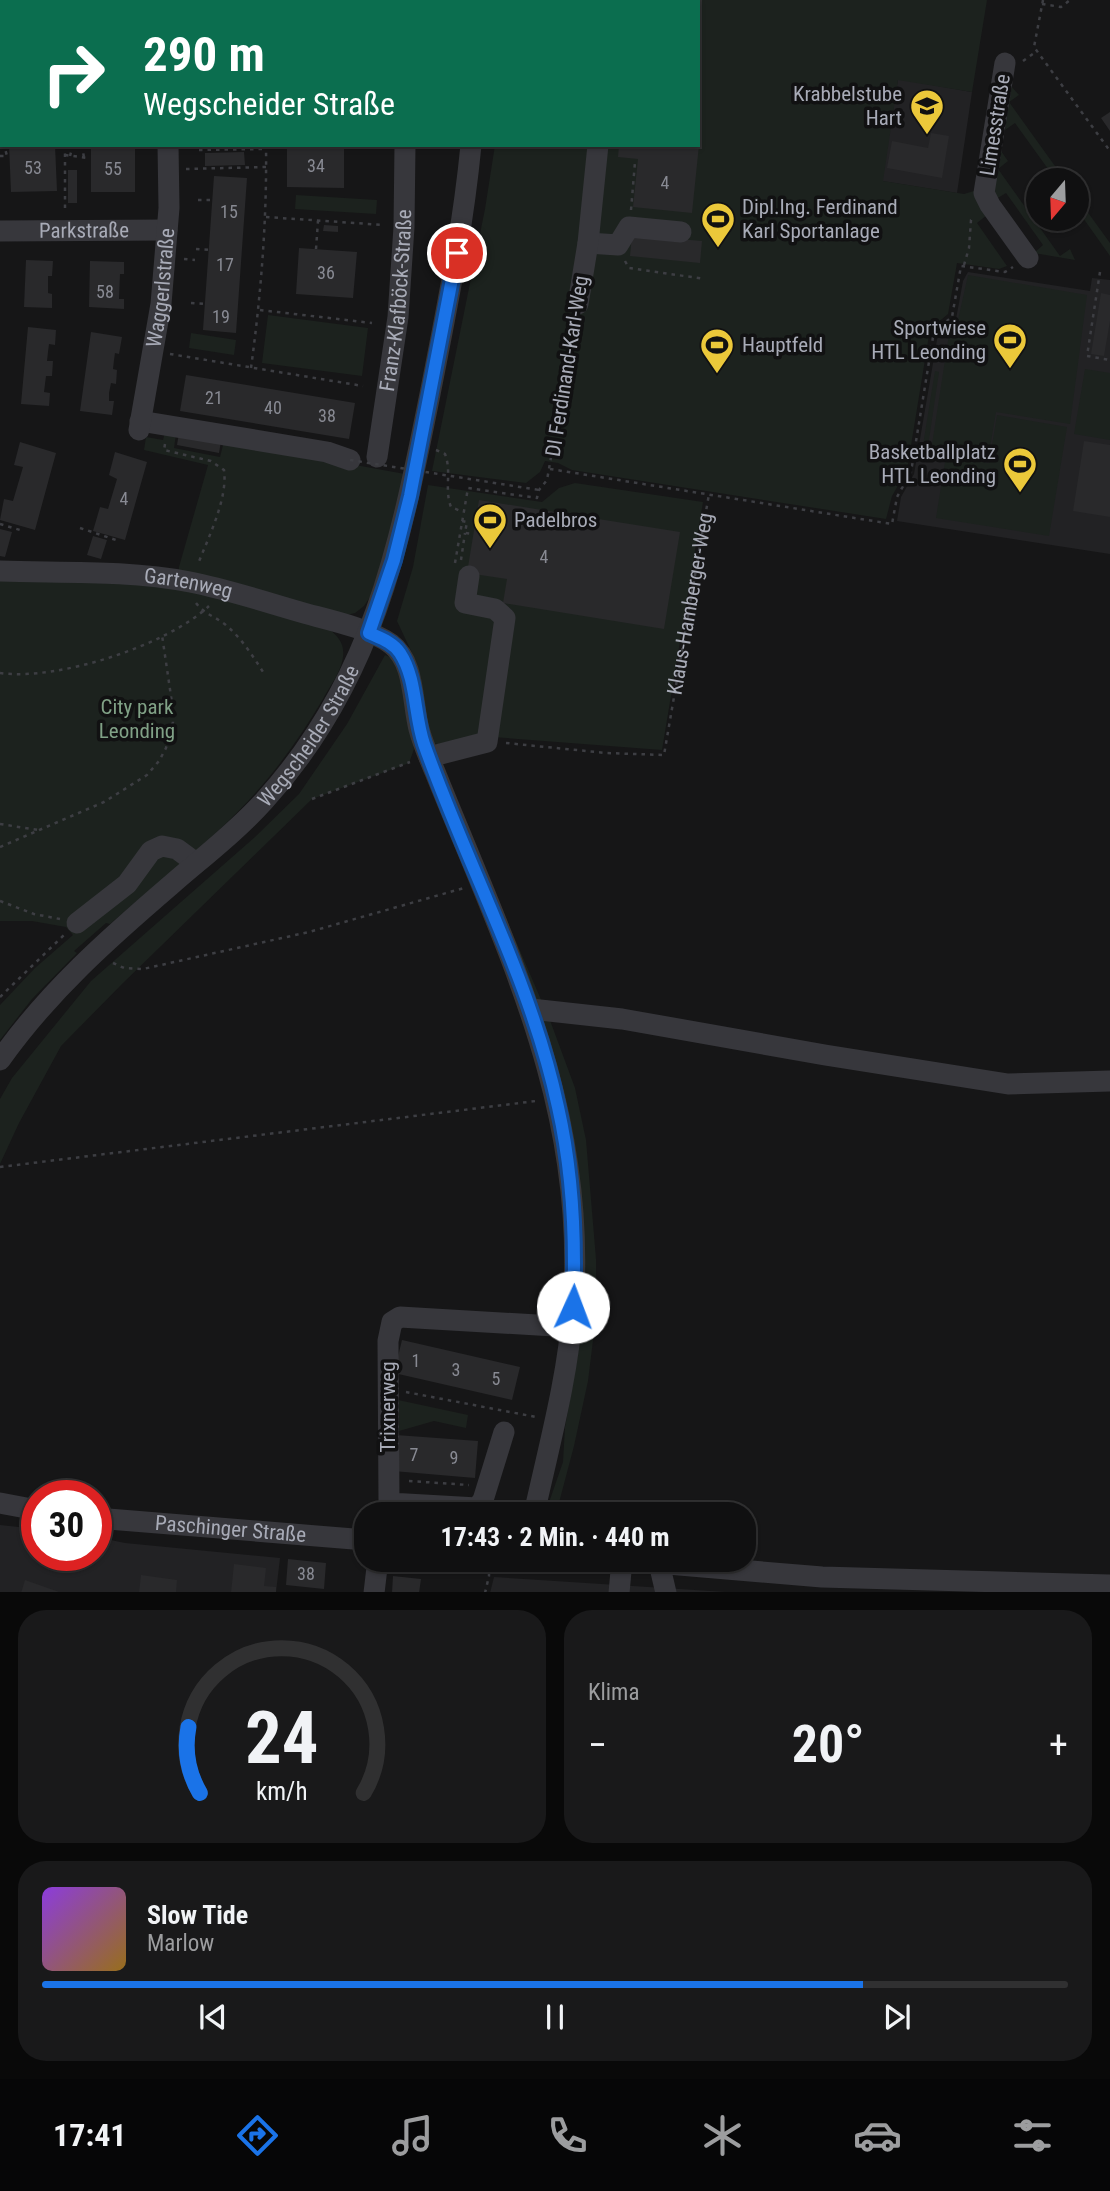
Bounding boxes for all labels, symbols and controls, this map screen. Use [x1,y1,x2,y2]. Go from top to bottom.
text: 290 m [143,26,265,83]
icon: right [28,28,119,119]
street label: Limesstraße [975,72,1015,178]
place label: Krabbelstube Hart [793,82,902,130]
text: Wegscheider Straße [143,85,395,123]
school or university icon: Krabbelstube Hart [908,87,946,136]
house number: 34 [307,155,325,176]
house number: 53 [24,157,42,178]
house number: 55 [104,158,122,179]
north arrow [1026,168,1088,231]
map controls [1026,168,1089,231]
house number: 4 [661,172,670,193]
place label: Dipl.Ing. Ferdinand Karl Sportanlage [742,195,898,243]
sports icon: Dipl.Ing. Ferdinand Karl Sportanlage [699,200,737,249]
house number: 15 [220,201,238,222]
street label: Franz-Klafböck-Straße [375,209,416,393]
street label: Parkstraße [39,218,129,243]
pin [427,223,487,283]
street label: Waggerlstraße [142,227,179,349]
icon: arrive [438,234,476,272]
house number: 17 [216,254,234,275]
house number: 36 [317,262,335,283]
street label: DI Ferdinand-Karl-Weg [541,274,593,458]
house number: 58 [96,281,114,302]
house number: 19 [212,306,230,327]
place label: Sportwiese HTL Leonding [871,316,986,364]
sports icon: Sportwiese HTL Leonding [991,321,1029,370]
sports icon: Hauptfeld [698,326,736,375]
place label: Hauptfeld [742,333,823,357]
house number: 21 [205,387,223,408]
house number: 40 [264,397,282,418]
house number: 38 [318,405,336,426]
place label: Basketballplatz HTL Leonding [869,440,996,488]
sports icon: Basketballplatz HTL Leonding [1001,445,1039,494]
house number: 4 [120,488,129,509]
sports icon: Padelbros [471,501,509,550]
place label: Padelbros [514,508,597,532]
street label: Klaus-Hamberger-Weg [663,511,718,697]
house number: 4 [540,546,549,567]
street label: Gartenweg [143,564,235,604]
street label: Wegscheider Straße [253,661,364,812]
park label: City park Leonding [99,695,175,743]
position arrow [536,1270,610,1344]
house number: 1 [412,1350,420,1371]
house number: 3 [452,1359,460,1380]
street label: Trixnerweg [376,1361,400,1453]
house number: 5 [492,1368,501,1389]
house number: 7 [410,1444,419,1465]
house number: 9 [450,1447,458,1468]
speed limit sign: 30 [21,1480,112,1571]
street label: Paschinger Straße [154,1511,307,1547]
text: 17:43 · 2 Min. · 440 m [441,1522,669,1552]
house number: 38 [297,1563,315,1584]
text: Klima [588,1679,639,1706]
text: 24 [245,1695,319,1781]
text: 20° [792,1714,864,1775]
text: − [588,1723,607,1767]
text: + [1049,1723,1068,1767]
text: km/h [256,1776,308,1805]
text: Slow Tide [147,1900,248,1930]
text: Marlow [147,1930,214,1957]
icon: previous [194,1998,232,2036]
icon: pause [536,1998,574,2036]
icon: next [878,1998,916,2036]
icon: directions [233,2111,282,2160]
icon: music [388,2111,437,2160]
icon: phone [543,2111,592,2160]
icon: climate [698,2111,747,2160]
icon: car [853,2111,902,2160]
icon: filters [1008,2111,1057,2160]
text: 17:41 [53,2116,126,2154]

